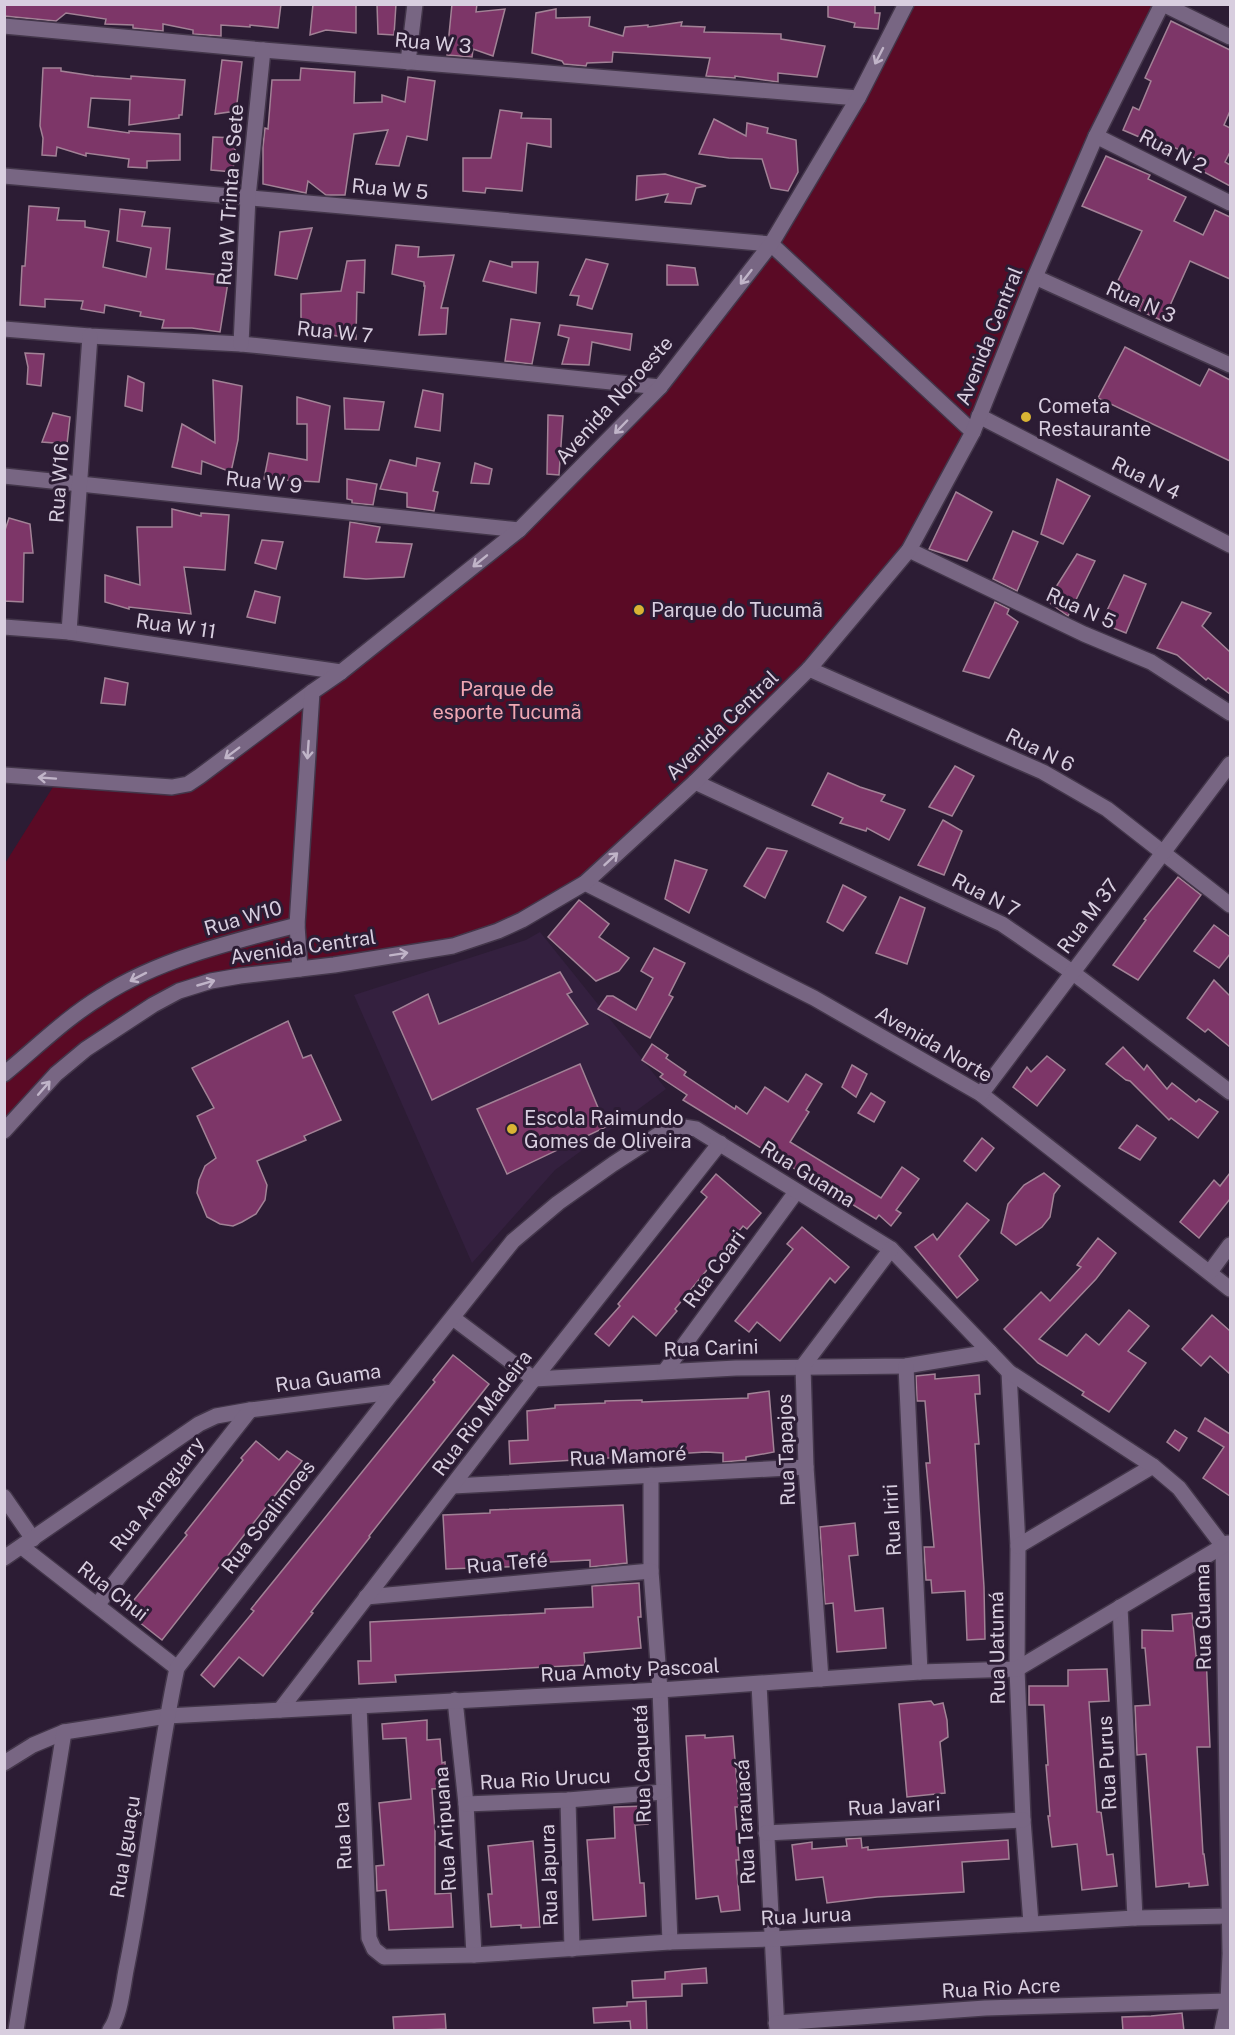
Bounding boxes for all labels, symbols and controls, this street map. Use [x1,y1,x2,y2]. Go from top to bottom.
street label: Rua W 3 [394,28,472,58]
one-way arrow [873,47,884,65]
street label: Rua W Trinta e Sete [212,103,248,287]
street label: Rua N 2 [1135,124,1211,178]
street label: Rua W 5 [351,174,429,204]
street label: Avenida Central [950,263,1028,409]
one-way arrow [739,269,752,285]
street label: Rua N 3 [1103,276,1179,328]
street label: Rua W 7 [296,316,374,348]
street label: Avenida Noroeste [550,331,678,469]
place label: Cometa Restaurante [1038,394,1151,441]
marker: Cometa Restaurante [1019,410,1033,424]
one-way arrow [614,419,629,434]
street label: Rua W16 [44,442,74,524]
street label: Rua N 4 [1108,451,1184,505]
street label: Rua W 9 [225,466,303,498]
one-way arrow [472,554,488,567]
street label: Rua N 5 [1042,582,1120,634]
place label: Parque do Tucumã [651,598,823,622]
marker: Parque do Tucumã [632,603,646,617]
street label: Rua W 11 [134,609,218,643]
street label: Avenida Central [661,665,783,785]
park label: Parque de esporte Tucumã [433,677,581,724]
street label: Rua N 6 [1002,723,1078,777]
one-way arrow [302,740,313,760]
one-way arrow [224,746,240,759]
one-way arrow [38,772,58,783]
one-way arrow [603,852,618,866]
street label: Rua N 7 [948,868,1024,922]
street label: Rua M 37 [1052,874,1124,958]
street label: Rua W10 [201,895,285,941]
street label: Avenida Central [228,925,378,969]
one-way arrow [388,949,408,960]
one-way arrow [130,972,148,983]
one-way arrow [196,977,215,988]
street label: Avenida Norte [871,1001,997,1087]
one-way arrow [37,1081,51,1096]
place label: Escola Raimundo Gomes de Oliveira [524,1106,691,1153]
marker: Escola Raimundo Gomes de Oliveira [505,1122,519,1136]
street label: Rua Guama [756,1136,860,1212]
street label: Rua Coari [678,1226,750,1312]
street label: Rua Carini [663,1334,759,1362]
street label: Rua Rio Madeira [427,1346,537,1480]
street label: Rua Guama [274,1359,382,1397]
street label: Rua Tapajos [772,1394,800,1506]
street label: Rua Aranguary [105,1432,209,1556]
street label: Rua Mamoré [569,1441,687,1471]
street label: Rua Soalimoes [216,1455,320,1579]
street label: Rua Iriri [878,1483,906,1557]
street label: Rua Tefé [465,1547,549,1579]
street label: Rua Chui [73,1556,153,1626]
street label: Rua Guama [1190,1564,1216,1670]
street label: Rua Uatumá [984,1591,1010,1705]
street label: Rua Amoty Pascoal [540,1653,720,1687]
street label: Rua Caquetá [628,1704,656,1824]
street label: Rua Purus [1093,1715,1121,1811]
street label: Rua Tarauacá [730,1759,760,1885]
street label: Rua Rio Urucu [479,1764,611,1794]
street label: Rua Aripuana [429,1766,461,1892]
street label: Rua Javari [847,1792,941,1820]
street label: Rua Iguaçu [105,1794,145,1900]
street label: Rua Ica [329,1801,357,1871]
street label: Rua Japura [535,1824,563,1926]
street label: Rua Jurua [760,1902,852,1930]
street label: Rua Rio Acre [941,1973,1061,2003]

